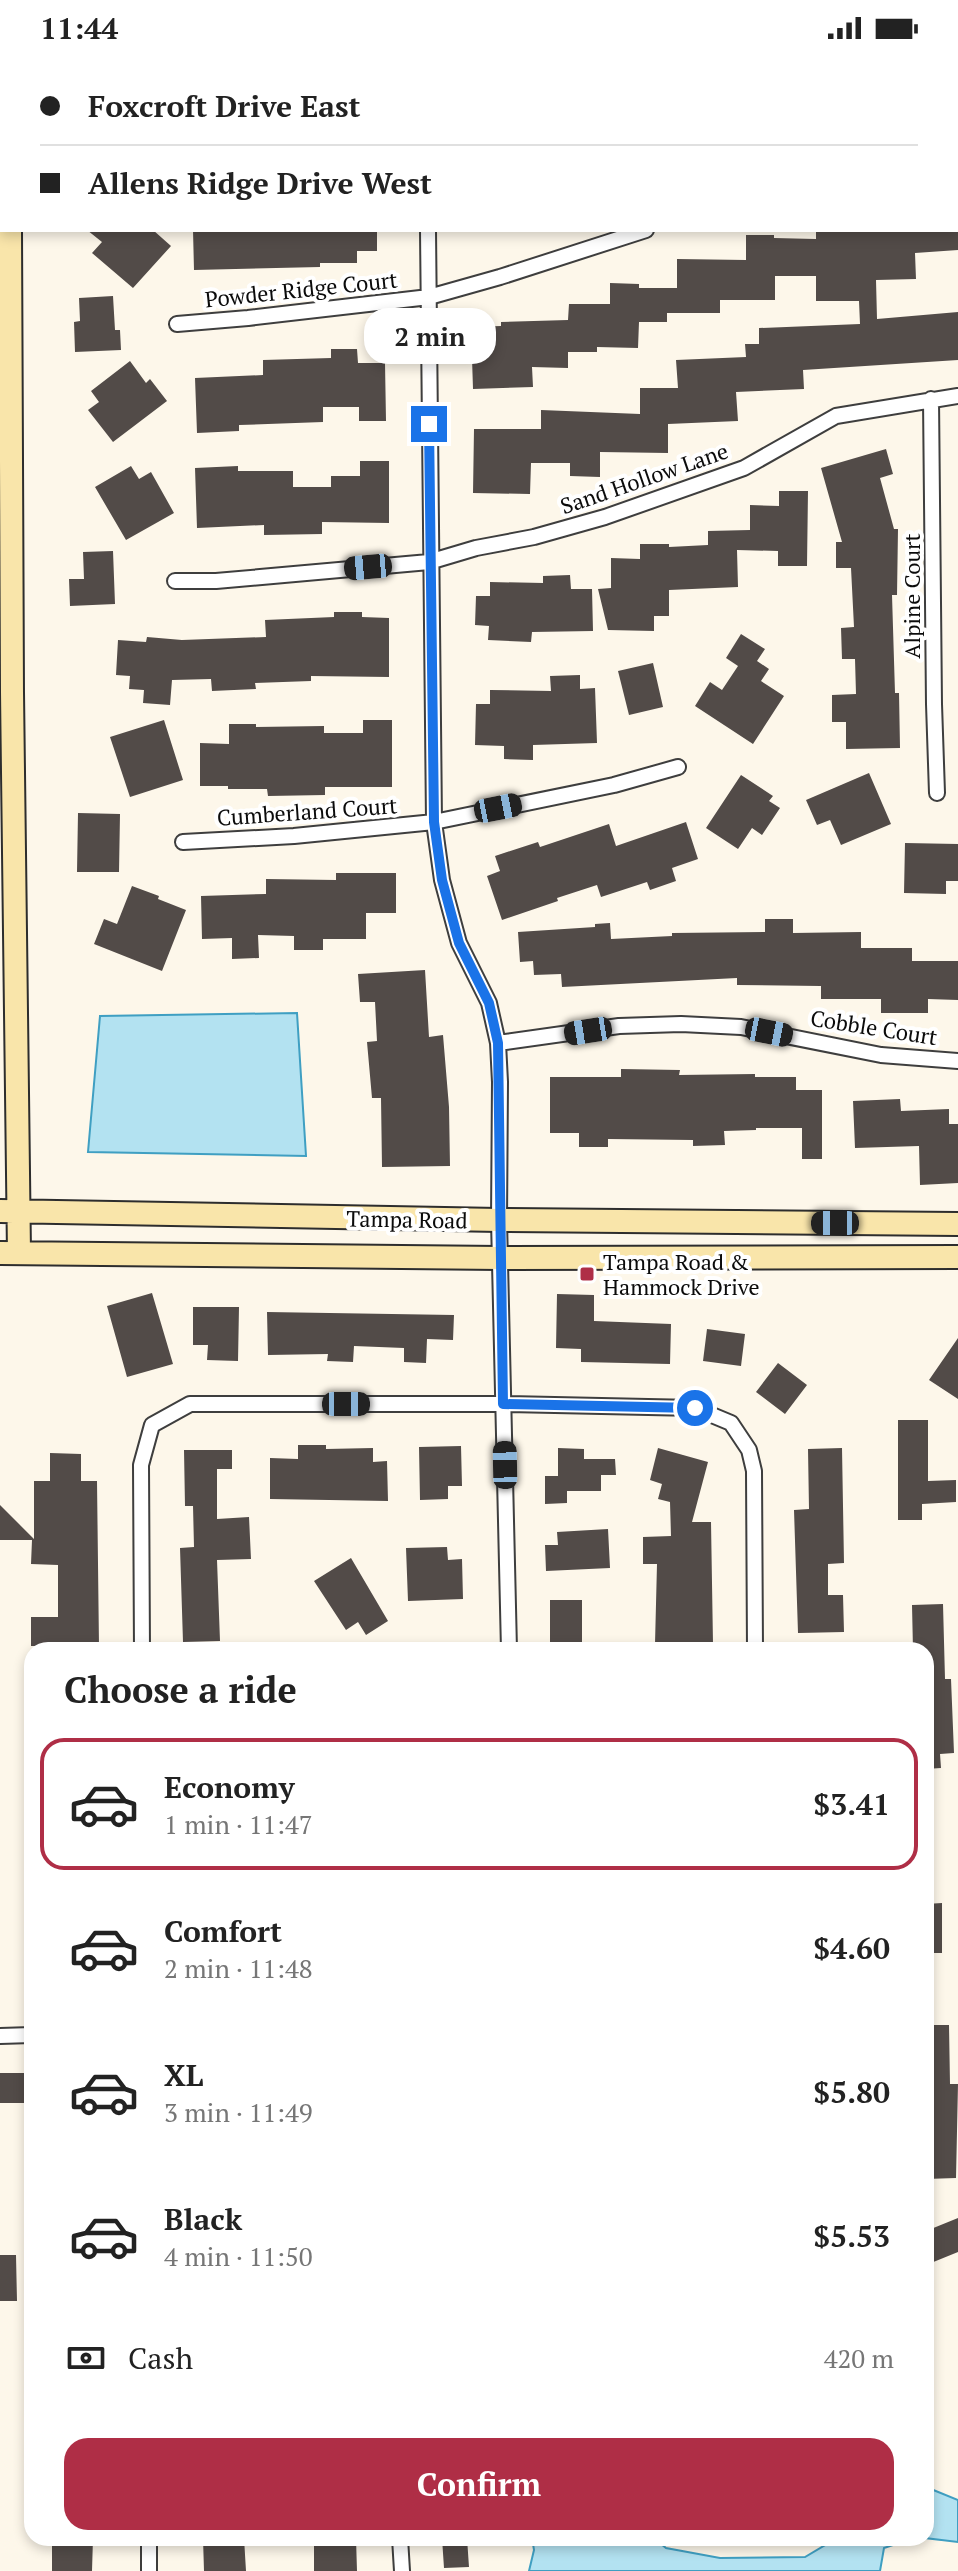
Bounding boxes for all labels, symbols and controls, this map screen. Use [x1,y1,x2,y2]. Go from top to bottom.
text: 11:44 [40,8,118,48]
text: Foxcroft Drive East [88,86,361,126]
text: Allens Ridge Drive West [88,163,432,203]
street label: Powder Ridge Court [203,264,399,314]
callout: 2 min [363,308,495,364]
text: 2 min [394,319,466,353]
route end [411,406,447,442]
street label: Sand Hollow Lane [556,436,732,520]
street label: Alpine Court [897,533,926,659]
car [343,553,393,581]
street label: Cumberland Court [216,790,398,832]
car [472,792,524,824]
street label: Cobble Court [809,1003,939,1051]
car [562,1015,614,1047]
car [743,1016,795,1048]
street label: Tampa Road [346,1203,468,1235]
car [811,1211,859,1235]
place label: Tampa Road & Hammock Drive [603,1247,760,1301]
marker: Tampa Road & Hammock Drive [578,1265,596,1283]
route start [677,1390,713,1426]
car [322,1392,370,1416]
car [493,1441,517,1489]
text: Choose a ride [64,1666,297,1713]
text: Economy [164,1767,295,1807]
icon: car [68,1768,140,1840]
text: $3.41 [813,1784,890,1824]
text: 1 min · 11:47 [164,1807,313,1841]
text: Comfort [164,1911,282,1951]
icon: car [68,1912,140,1984]
text: $4.60 [813,1928,890,1968]
text: 2 min · 11:48 [164,1951,313,1985]
text: XL [164,2055,203,2095]
icon: car [68,2056,140,2128]
text: $5.80 [813,2072,890,2112]
text: 3 min · 11:49 [164,2095,313,2129]
text: Black [164,2199,242,2239]
icon: car [68,2200,140,2272]
text: $5.53 [813,2216,890,2256]
text: 4 min · 11:50 [164,2239,313,2273]
icon: cash [64,2336,108,2380]
text: Cash [128,2338,193,2378]
text: 420 m [824,2341,894,2375]
button: Confirm [64,2438,894,2530]

